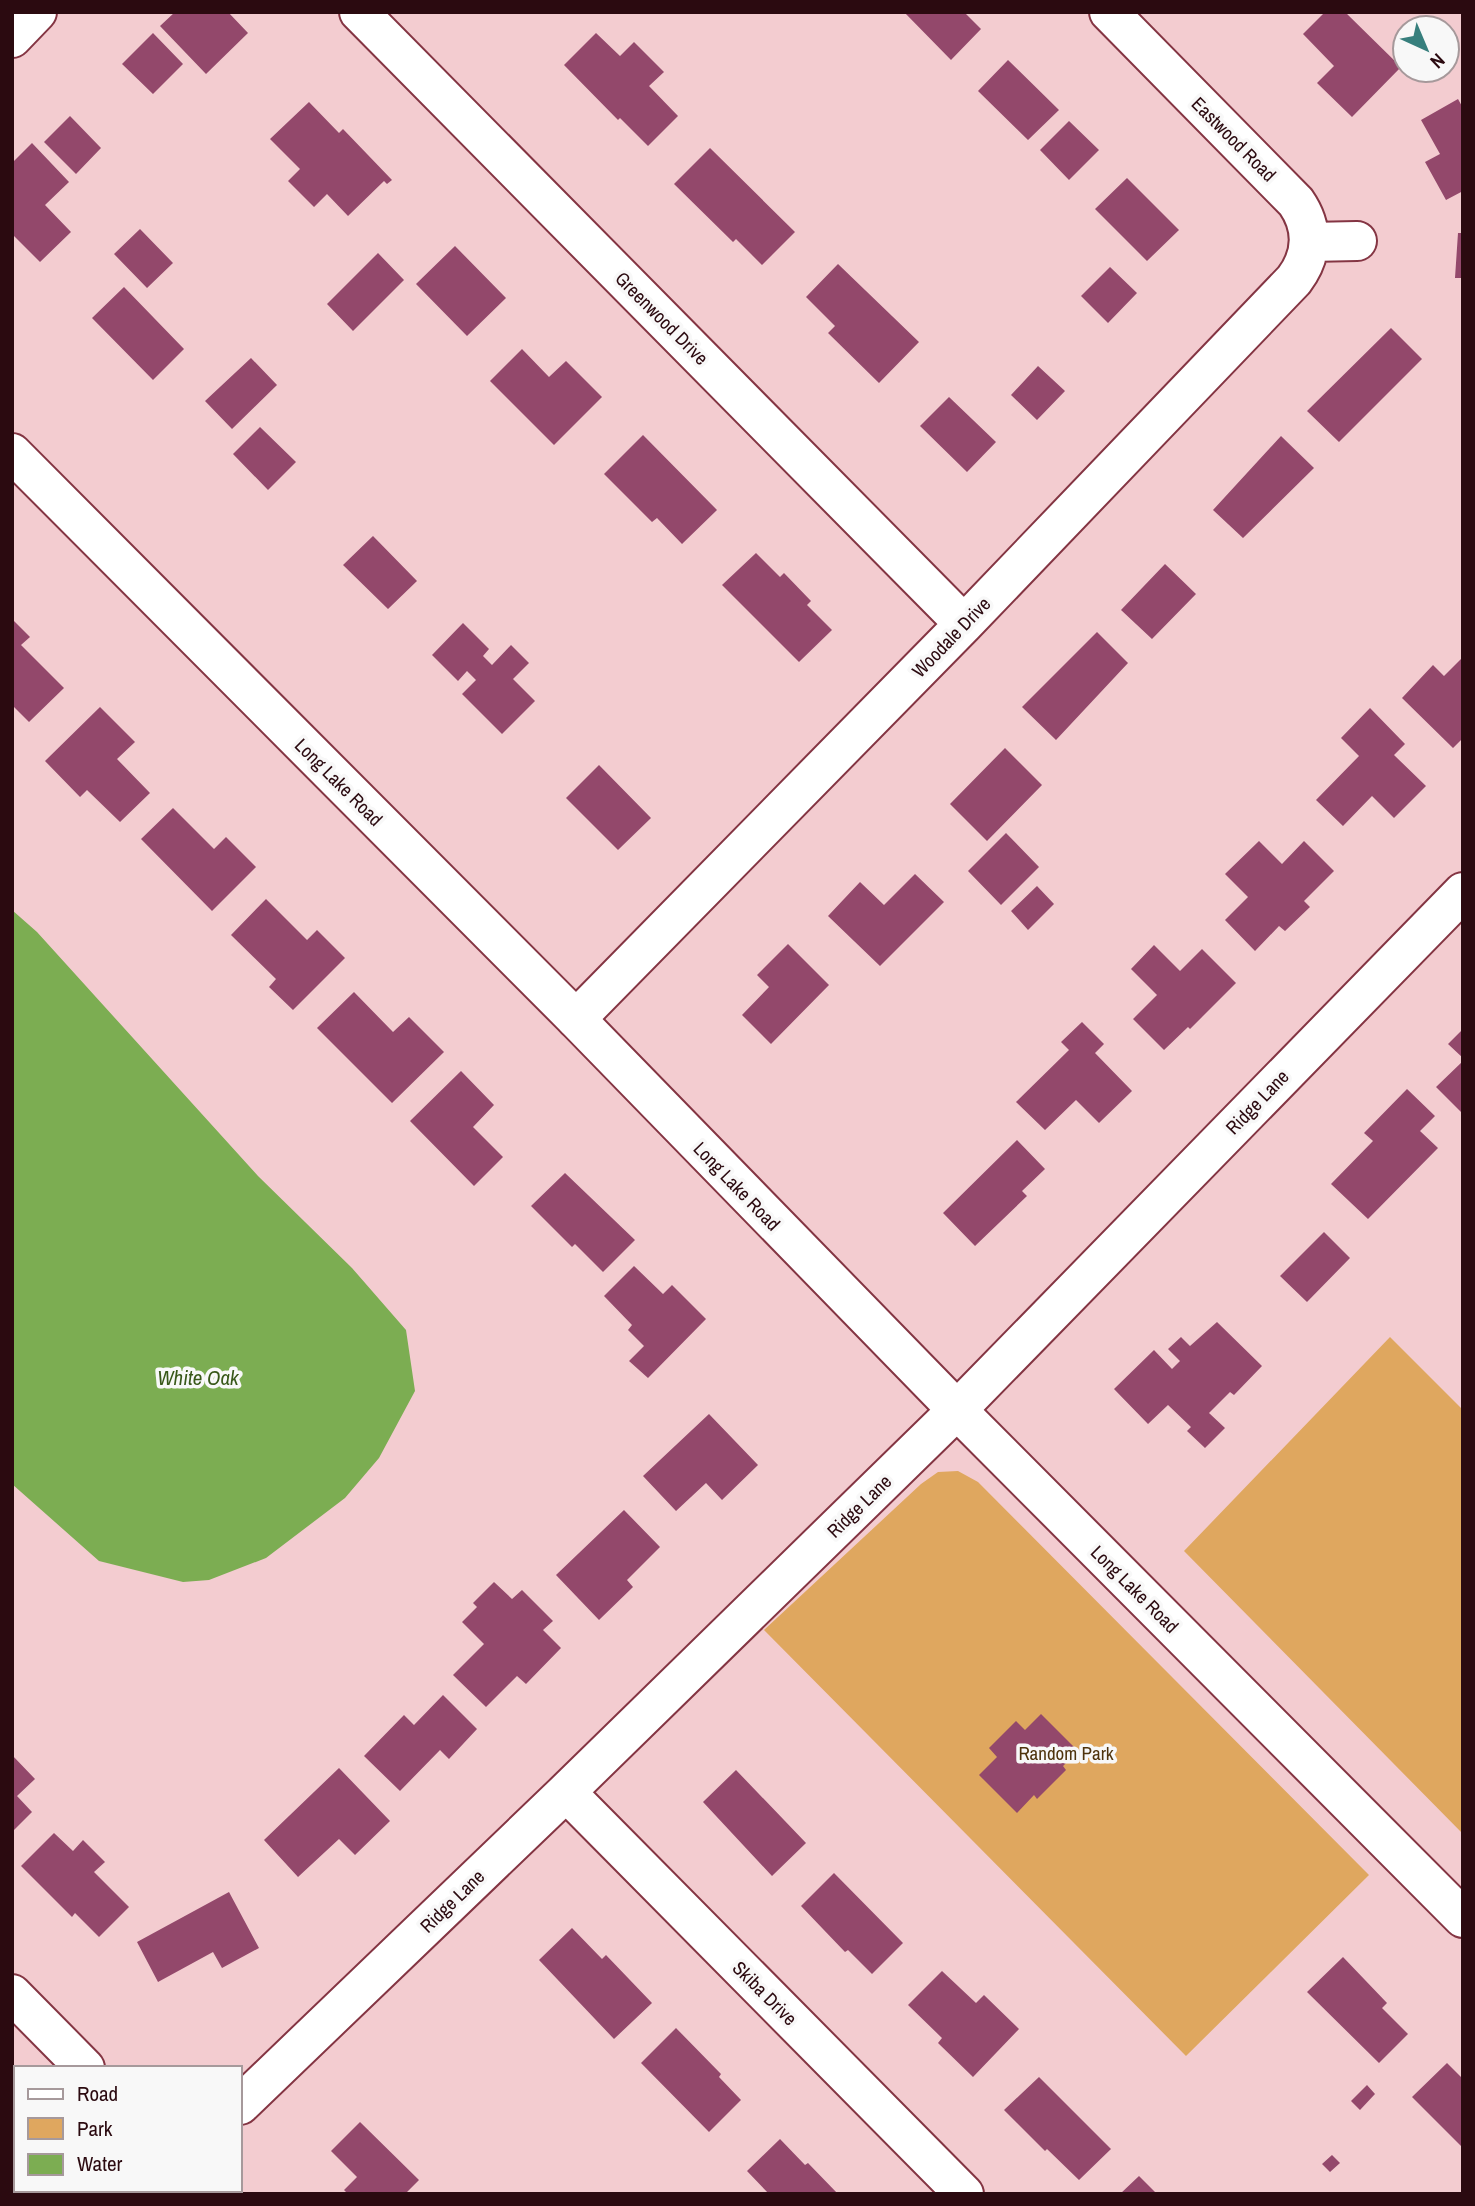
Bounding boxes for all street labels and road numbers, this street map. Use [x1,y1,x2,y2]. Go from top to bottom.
street label: Eastwood Road [1186,91,1282,187]
street label: Greenwood Drive [610,266,714,370]
street label: Woodale Drive [906,591,996,683]
street label: Long Lake Road [289,732,389,832]
street label: Ridge Lane [1220,1064,1294,1140]
street label: Long Lake Road [688,1136,786,1236]
street label: Ridge Lane [821,1469,897,1543]
street label: Long Lake Road [1085,1539,1185,1639]
street label: Ridge Lane [414,1864,490,1938]
street label: Skiba Drive [727,1955,803,2031]

